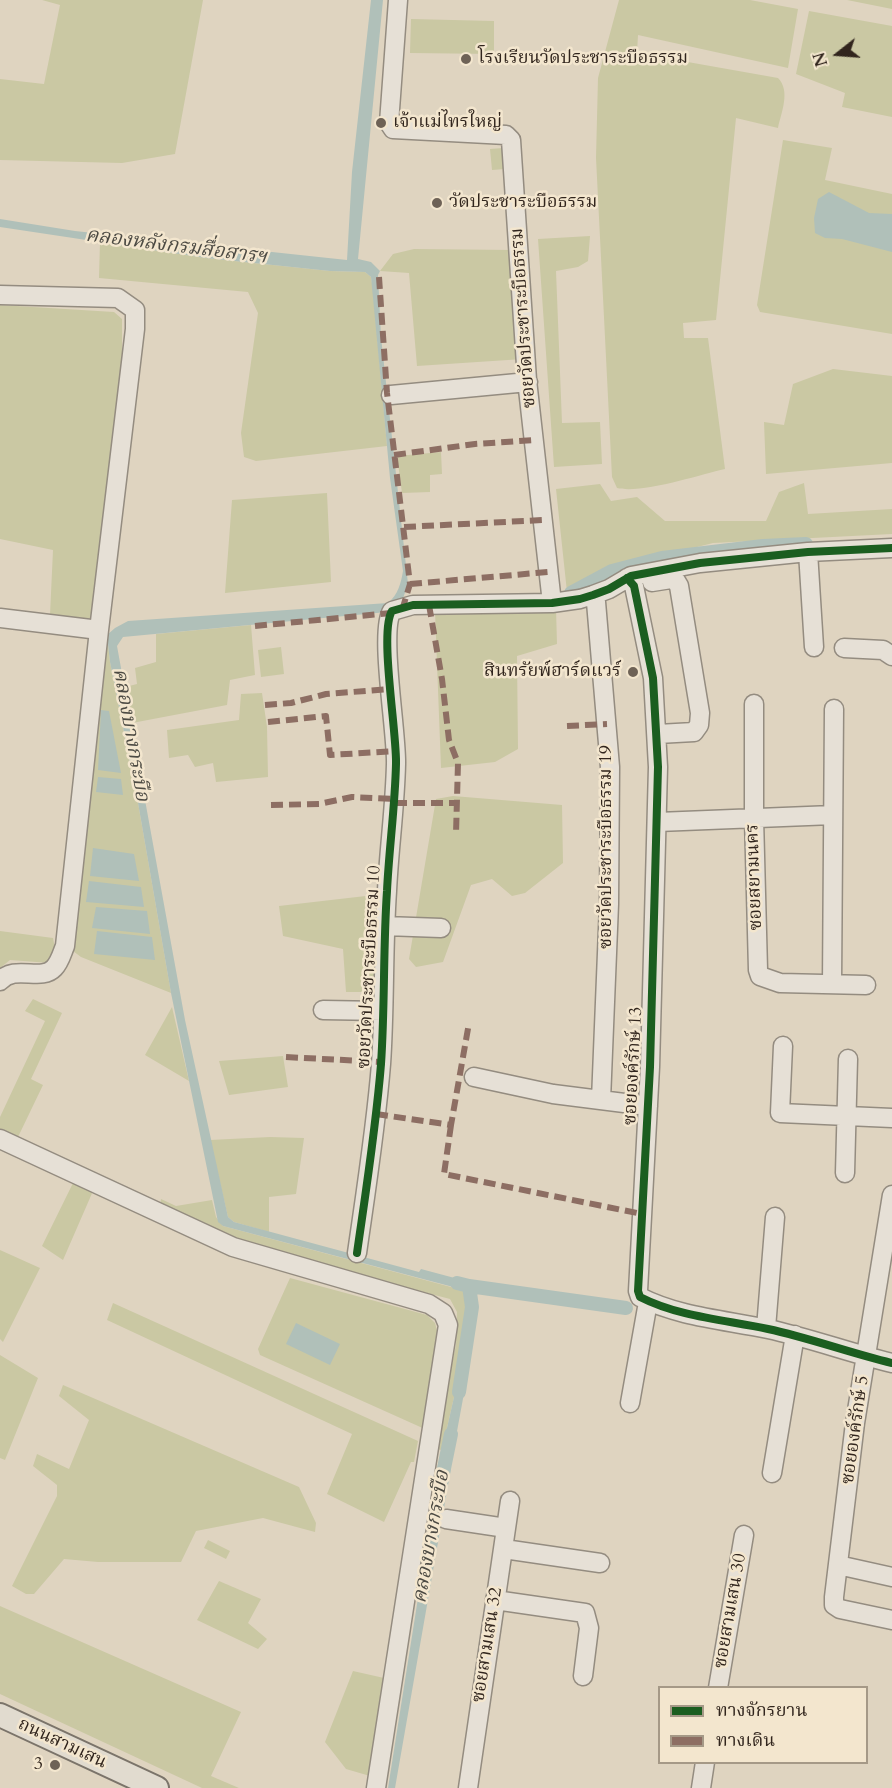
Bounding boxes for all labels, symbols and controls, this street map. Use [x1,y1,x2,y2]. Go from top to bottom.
north arrow [808,24,868,84]
place label: โรงเรียนวัดประชาระบือธรรม [478,48,688,70]
text: N [808,49,833,69]
marker: โรงเรียนวัดประชาระบือธรรม [459,52,473,66]
place label: เจ้าแม่ไทรใหญ่ [393,112,502,134]
marker: เจ้าแม่ไทรใหญ่ [374,116,388,130]
place label: วัดประชาระบือธรรม [449,192,597,214]
marker: วัดประชาระบือธรรม [430,196,444,210]
water label: คลองหลังกรมสื่อสารฯ [84,224,268,270]
street label: ซอยวัดประชาระบือธรรม [507,227,541,409]
place label: สินทรัยพ์ฮาร์ดแวร์ [484,661,621,683]
marker: สินทรัยพ์ฮาร์ดแวร์ [626,665,640,679]
water label: คลองบางกระบือ [107,667,153,803]
street label: ซอยวัดประชาระบือธรรม 19 [596,745,618,949]
street label: ซอยสยามนคร [742,823,768,931]
street label: ซอยวัดประชาระบือธรรม 10 [354,865,386,1069]
street label: ซอยองค์รักษ์ 13 [620,1006,648,1126]
street label: ซอยองค์รักษ์ 5 [838,1374,874,1486]
water label: คลองบางกระบือ [409,1469,455,1605]
street label: ซอยสามเสน 30 [710,1552,752,1670]
street label: ซอยสามเสน 32 [468,1586,508,1704]
legend [658,1686,868,1764]
text: ทางจักรยาน [716,1698,807,1723]
street label: ถนนสามเสน [14,1714,110,1774]
text: ทางเดิน [716,1728,775,1753]
place label: 3 [34,1754,43,1776]
marker: 3 [48,1758,62,1772]

